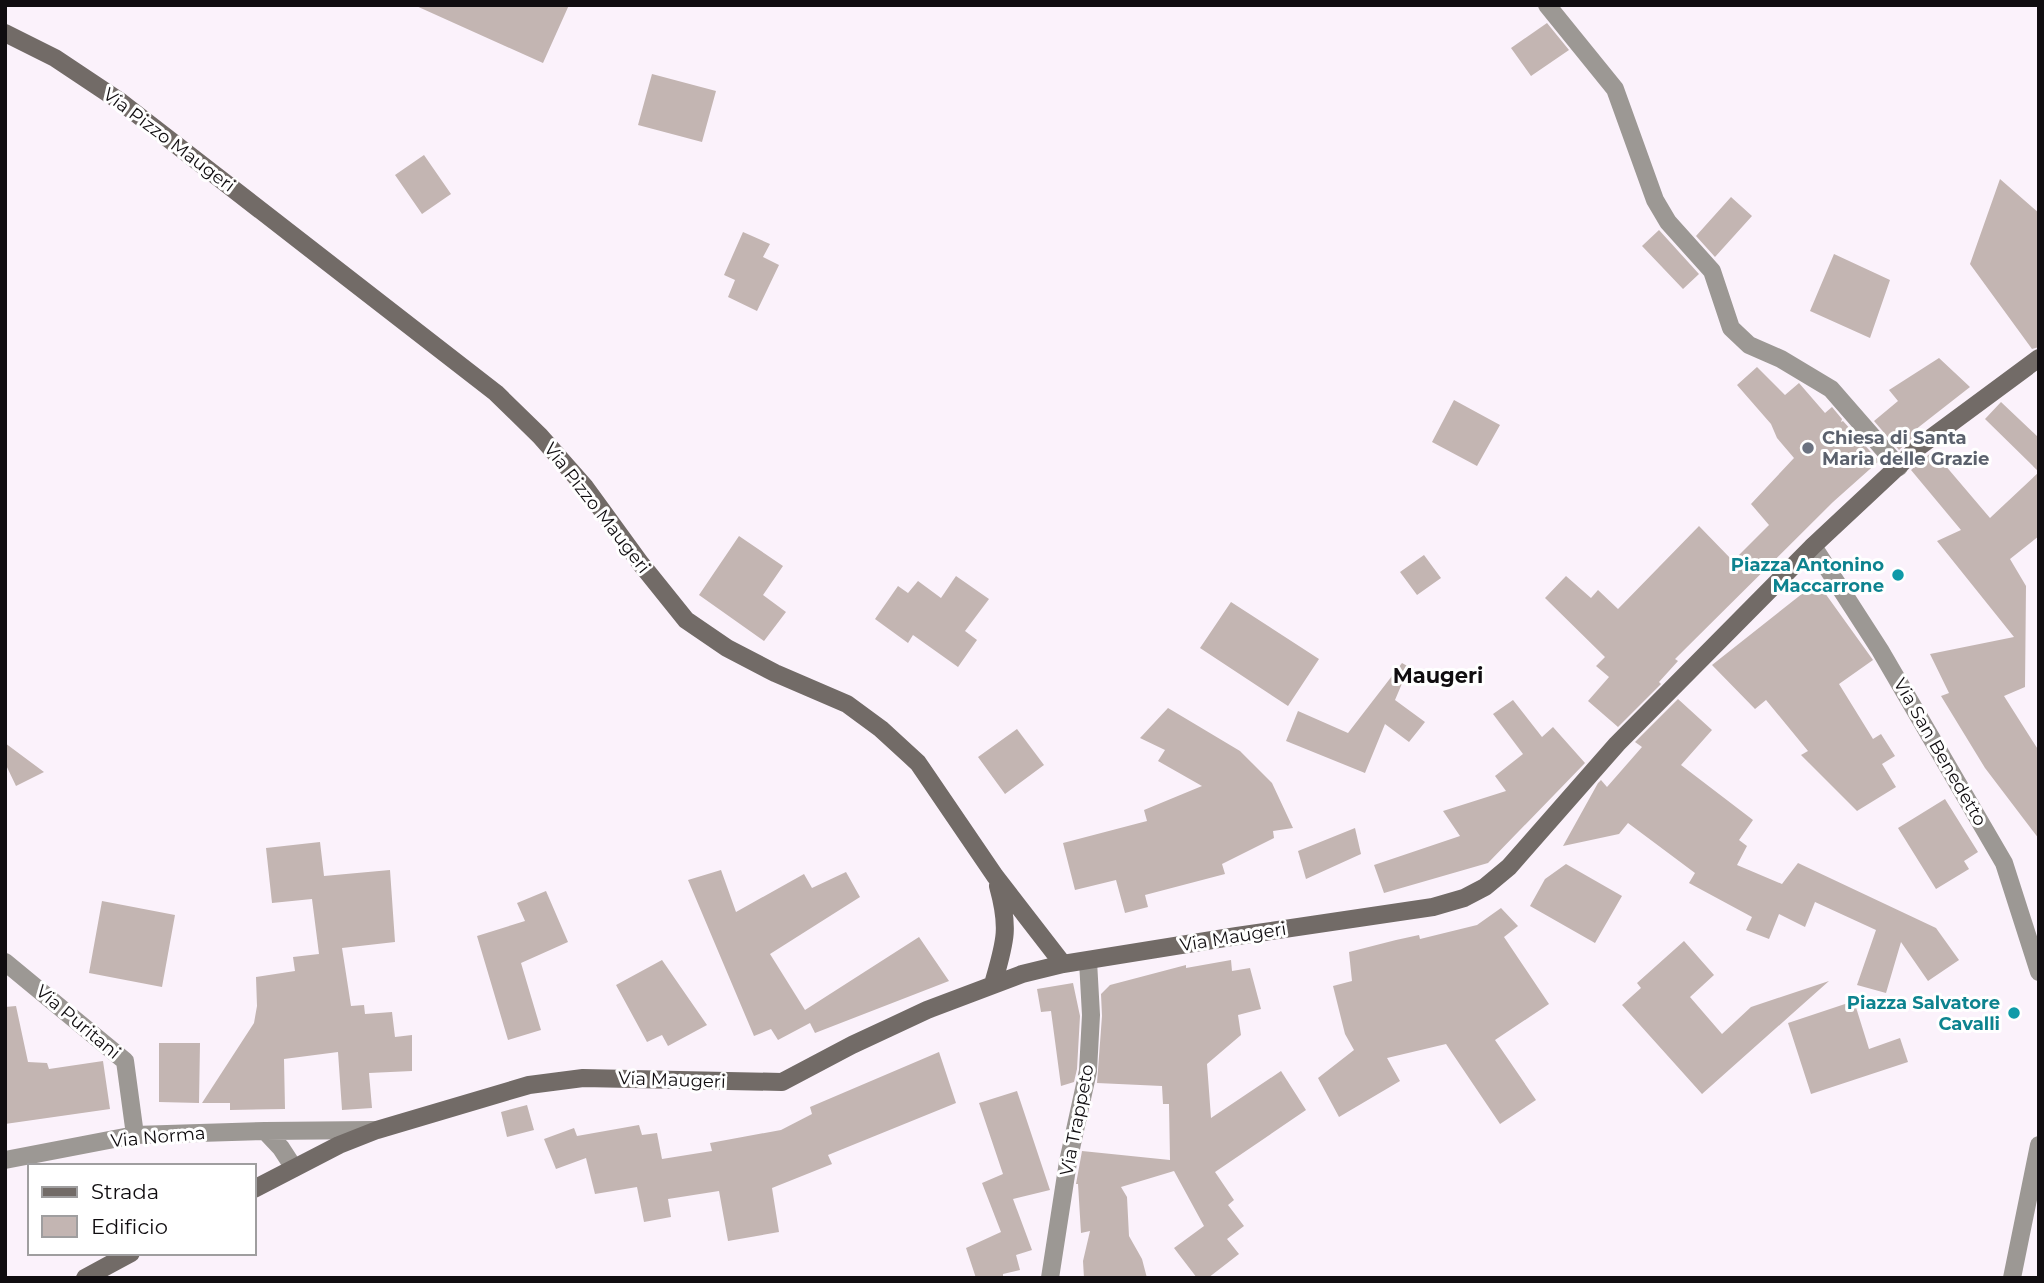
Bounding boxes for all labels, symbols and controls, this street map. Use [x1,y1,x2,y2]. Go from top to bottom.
street label: Via Pizzo Maugeri [99,83,239,197]
place label: Chiesa di Santa Maria delle Grazie [1822,427,1989,470]
street label: Via Pizzo Maugeri [539,438,655,578]
marker: Chiesa di Santa Maria delle Grazie [1800,440,1816,456]
place label: Piazza Antonino Maccarrone [1731,554,1884,597]
marker: Piazza Antonino Maccarrone [1890,567,1906,583]
district label: Maugeri [1393,663,1483,688]
street label: Via San Benedetto [1889,674,1991,830]
street label: Via Maugeri [1178,918,1288,956]
street label: Via Puritani [31,980,125,1064]
place label: Piazza Salvatore Cavalli [1847,992,2000,1035]
marker: Piazza Salvatore Cavalli [2006,1005,2022,1021]
street label: Via Trappeto [1055,1062,1099,1178]
street label: Via Maugeri [618,1067,726,1093]
street label: Via Norma [110,1122,206,1152]
legend [28,1164,256,1255]
text: Strada [91,1179,159,1204]
text: Edificio [91,1214,168,1239]

